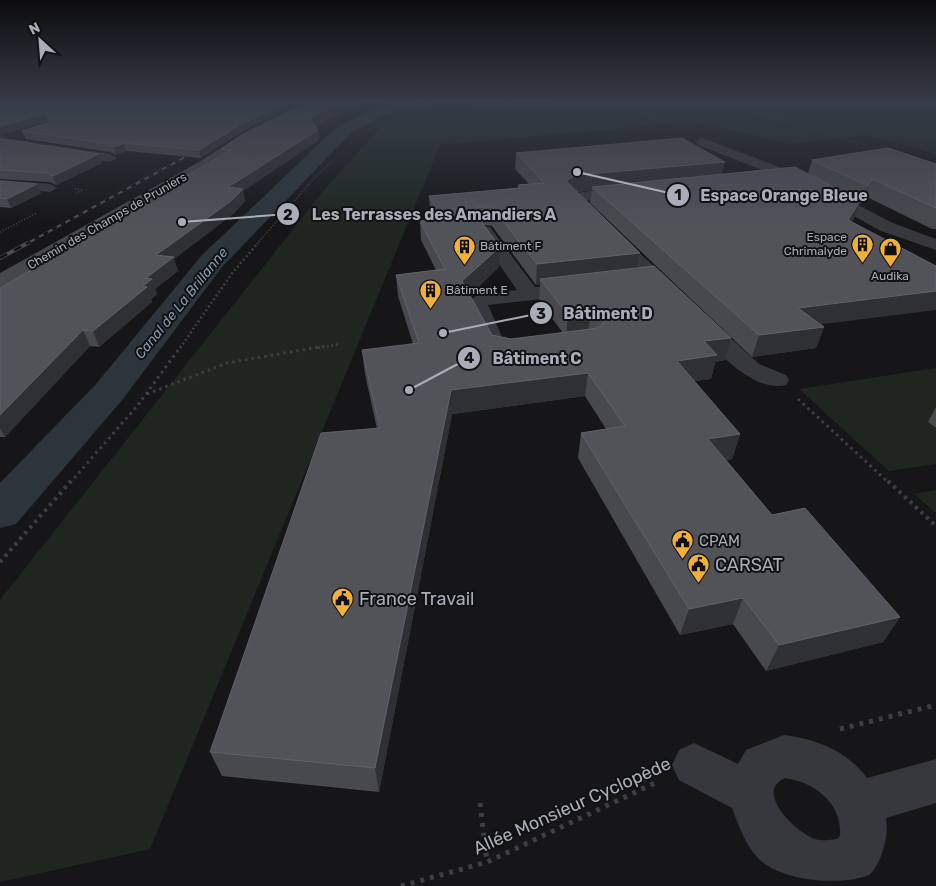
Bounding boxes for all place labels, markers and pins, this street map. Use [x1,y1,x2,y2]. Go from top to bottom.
callout: Espace Orange Bleue [665,180,878,211]
callout: Les Terrasses des Amandiers A [276,199,566,230]
place label: Espace Chrimalyde [784,230,847,258]
building icon: Espace Chrimalyde [851,232,875,263]
building icon: Bâtiment F [452,234,476,265]
shop icon: Audika [878,237,902,268]
place label: Bâtiment F [480,239,541,253]
place label: Audika [871,269,909,283]
building icon: Bâtiment E [418,278,442,309]
place label: Bâtiment E [446,283,508,297]
callout: Bâtiment D [529,298,663,329]
callout: Bâtiment C [457,343,591,374]
public building icon: CPAM [671,529,695,560]
place label: CPAM [699,532,740,550]
public building icon: CARSAT [687,553,711,584]
place label: CARSAT [715,554,783,576]
public building icon: France Travail [331,587,355,618]
place label: France Travail [359,588,474,610]

